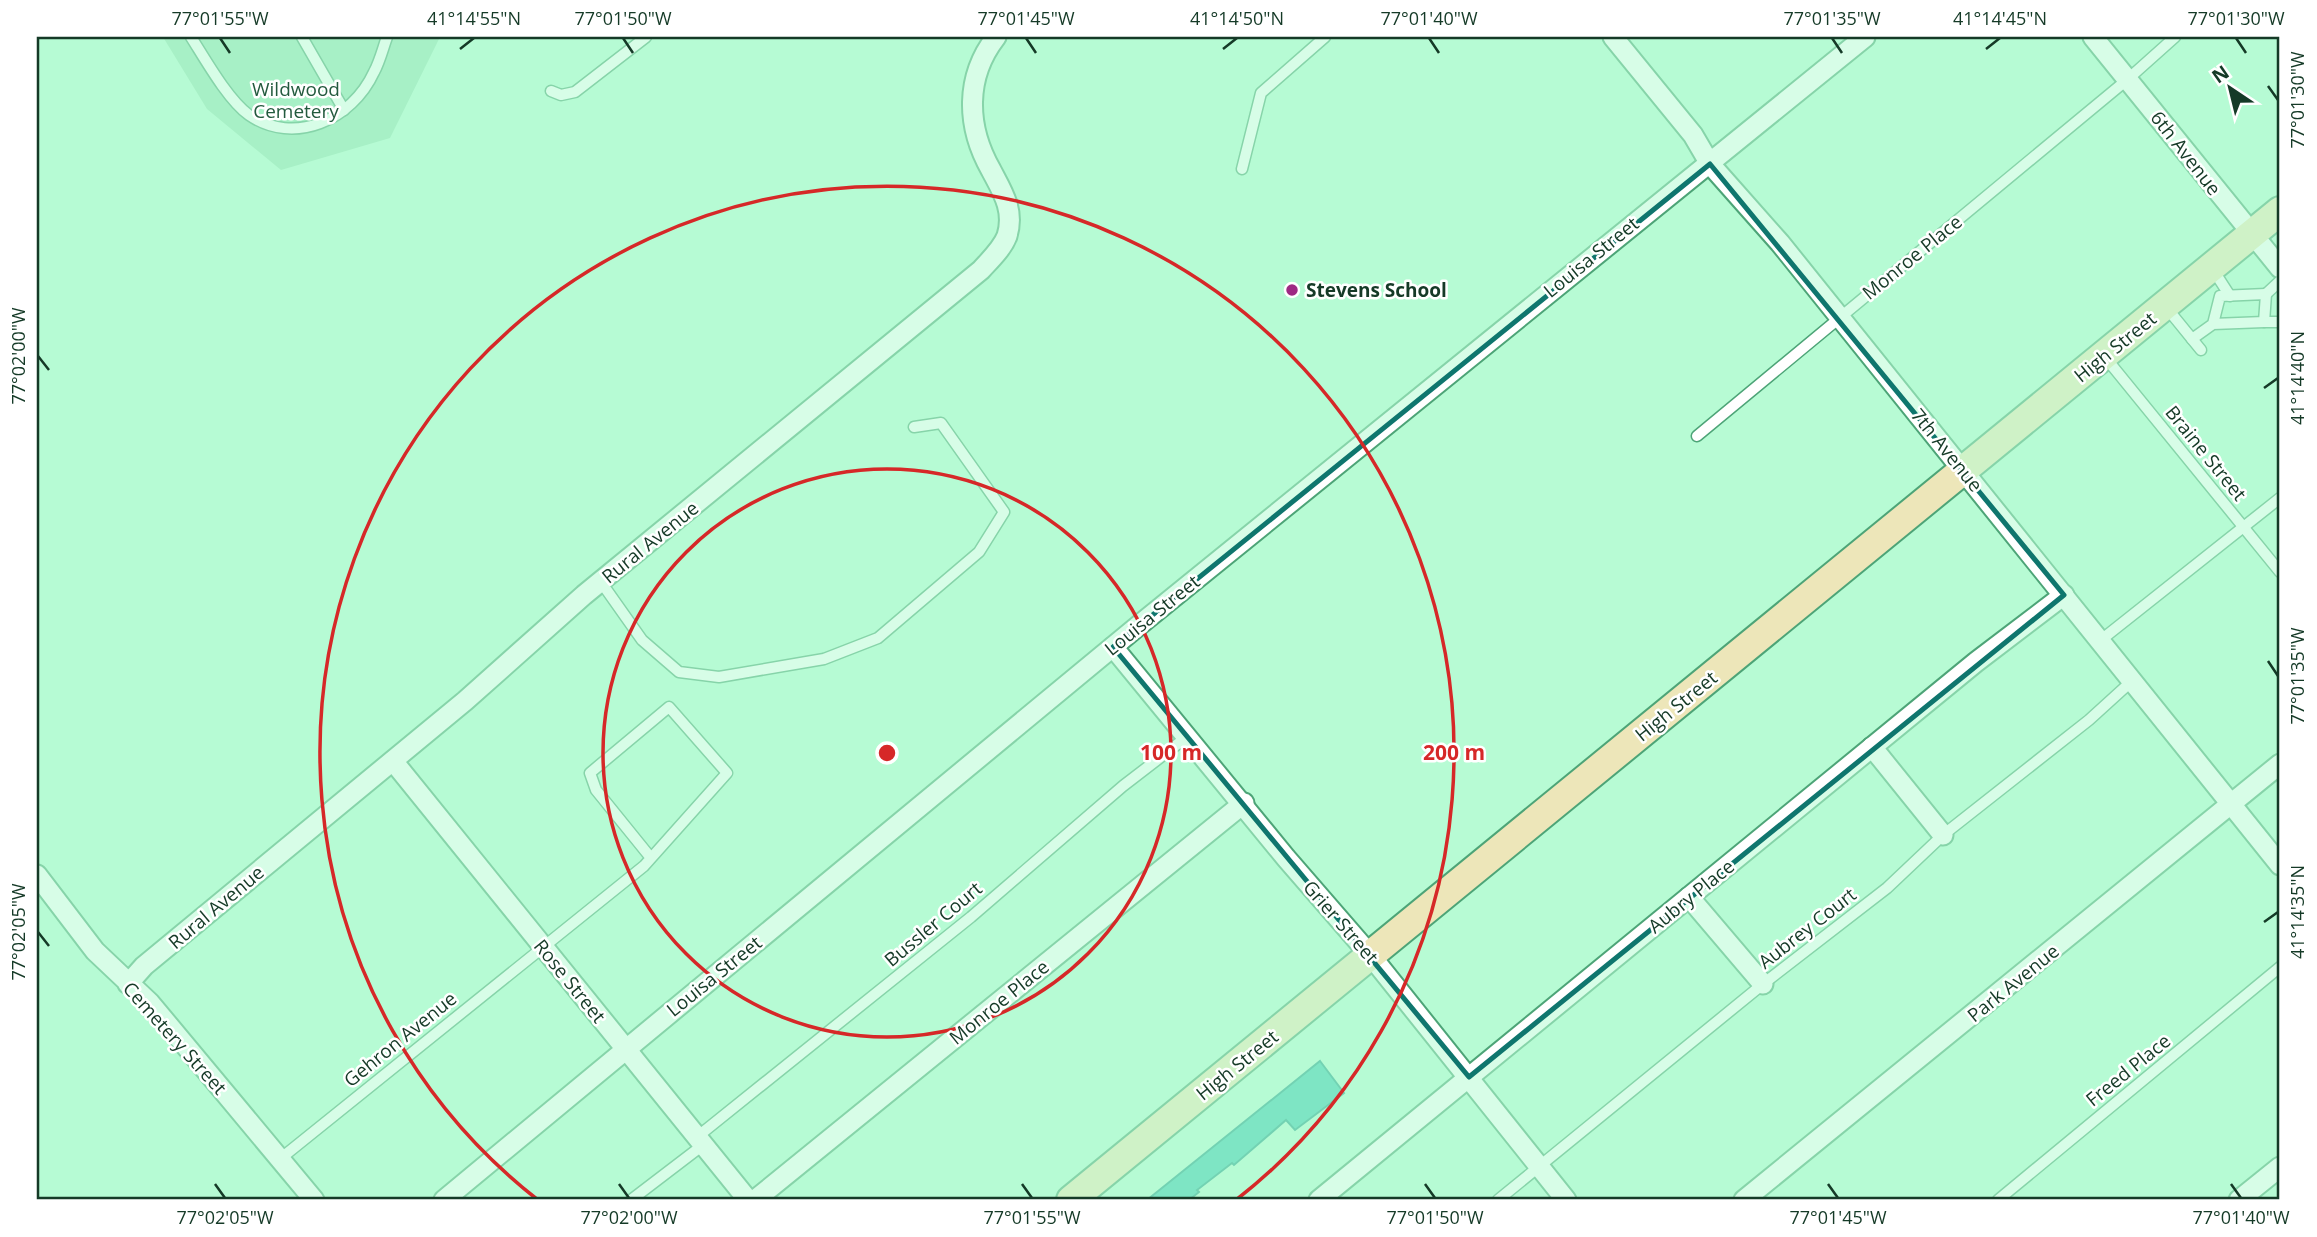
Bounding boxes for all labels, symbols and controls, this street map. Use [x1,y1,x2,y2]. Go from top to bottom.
text: 77°01'55"W [171,6,269,30]
text: 41°14'55"N [427,6,521,30]
text: 77°01'50"W [574,6,672,30]
text: 77°01'45"W [977,6,1075,30]
text: 41°14'50"N [1190,6,1284,30]
text: 77°01'40"W [1380,6,1478,30]
text: 77°01'35"W [1783,6,1881,30]
text: 41°14'45"N [1953,6,2047,30]
text: 77°01'30"W [2187,6,2285,30]
text: 77°01'30"W [2285,51,2309,149]
north arrow [2194,52,2264,122]
text: N [2206,59,2234,89]
park label: Wildwood Cemetery [252,76,340,124]
street label: 6th Avenue [2145,105,2227,201]
street label: Monroe Place [1857,209,1967,305]
street label: Louisa Street [1538,210,1644,303]
place label: Stevens School [1306,277,1447,303]
marker: Stevens School [1284,282,1300,298]
street label: High Street [2068,306,2162,388]
text: 77°02'00"W [6,307,30,405]
text: 41°14'40"N [2285,331,2309,425]
street label: Braine Street [2159,400,2253,506]
street label: 7th Avenue [1905,403,1989,497]
street label: Rural Avenue [596,495,704,589]
street label: Louisa Street [1099,568,1205,661]
text: 77°01'35"W [2285,627,2309,725]
street label: High Street [1629,665,1723,747]
text: 100 m [1140,738,1202,766]
text: 200 m [1423,738,1485,766]
centre of rings [875,741,899,765]
street label: Aubry Place [1642,853,1740,939]
street label: Rural Avenue [163,859,269,955]
text: 41°14'35"N [2285,865,2309,959]
street label: Bussler Court [879,875,987,972]
street label: Grier Street [1297,875,1385,969]
street label: Aubrey Court [1753,881,1862,975]
text: 77°02'05"W [6,883,30,981]
street label: Louisa Street [661,929,767,1022]
street label: Rose Street [528,934,612,1029]
street label: Park Avenue [1962,938,2064,1028]
street label: Monroe Place [944,954,1054,1050]
street label: Cemetery Street [117,976,233,1100]
street label: Gehron Avenue [338,985,462,1093]
street label: High Street [1190,1024,1284,1106]
street label: Freed Place [2080,1028,2176,1112]
text: 77°02'05"W [176,1205,274,1229]
text: 77°02'00"W [580,1205,678,1229]
text: 77°01'55"W [983,1205,1081,1229]
text: 77°01'50"W [1386,1205,1484,1229]
text: 77°01'45"W [1789,1205,1887,1229]
text: 77°01'40"W [2192,1205,2290,1229]

